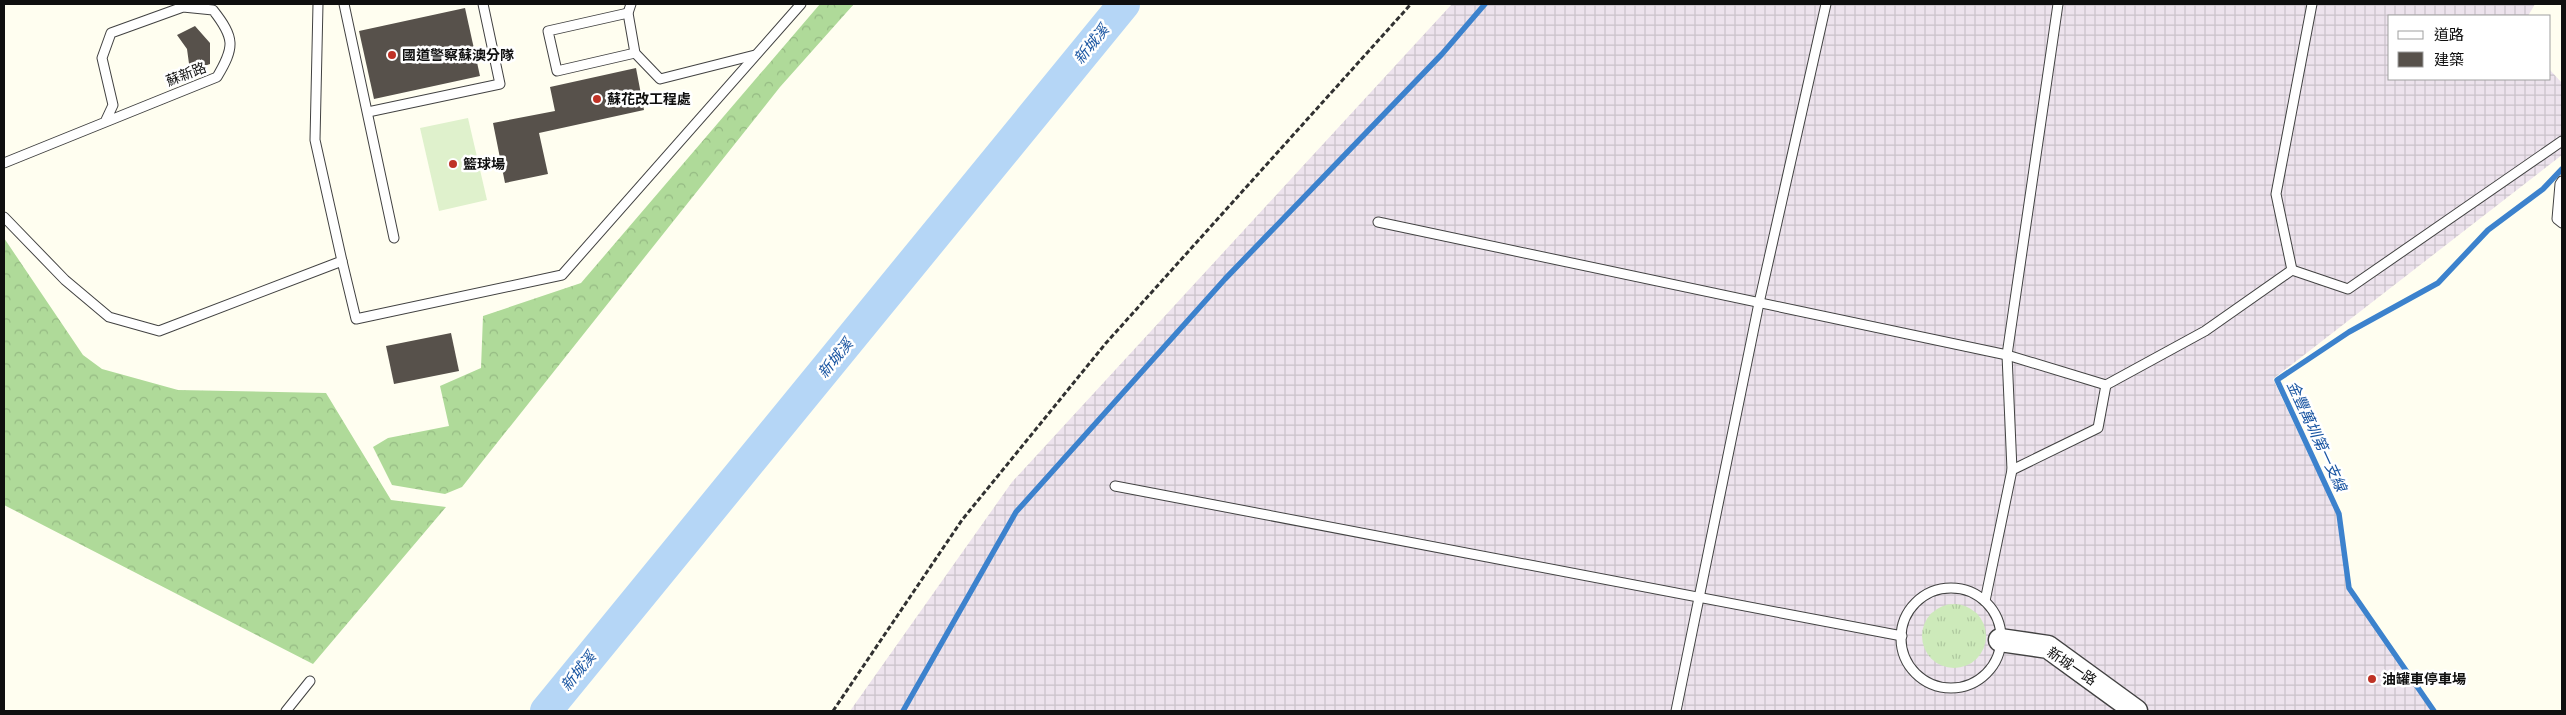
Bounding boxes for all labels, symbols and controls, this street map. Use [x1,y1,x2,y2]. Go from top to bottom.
legend [2388,15,2551,80]
water label: 新城溪 [1069,18,1115,68]
text: 道路 [2434,24,2464,45]
place label: 國道警察蘇澳分隊 [402,45,514,65]
marker: 國道警察蘇澳分隊 [386,49,398,61]
text: 建築 [2434,49,2464,70]
street label: 蘇新路 [163,57,209,91]
place label: 蘇花改工程處 [607,89,691,109]
marker: 蘇花改工程處 [591,93,603,105]
place label: 籃球場 [463,154,505,174]
marker: 籃球場 [447,158,459,170]
water label: 新城溪 [813,332,859,382]
water label: 金豐萬圳第一支線 [2282,377,2353,497]
street label: 新城一路 [2043,642,2101,690]
water label: 新城溪 [556,645,602,695]
place label: 油罐車停車場 [2382,669,2466,689]
marker: 油罐車停車場 [2366,673,2378,685]

